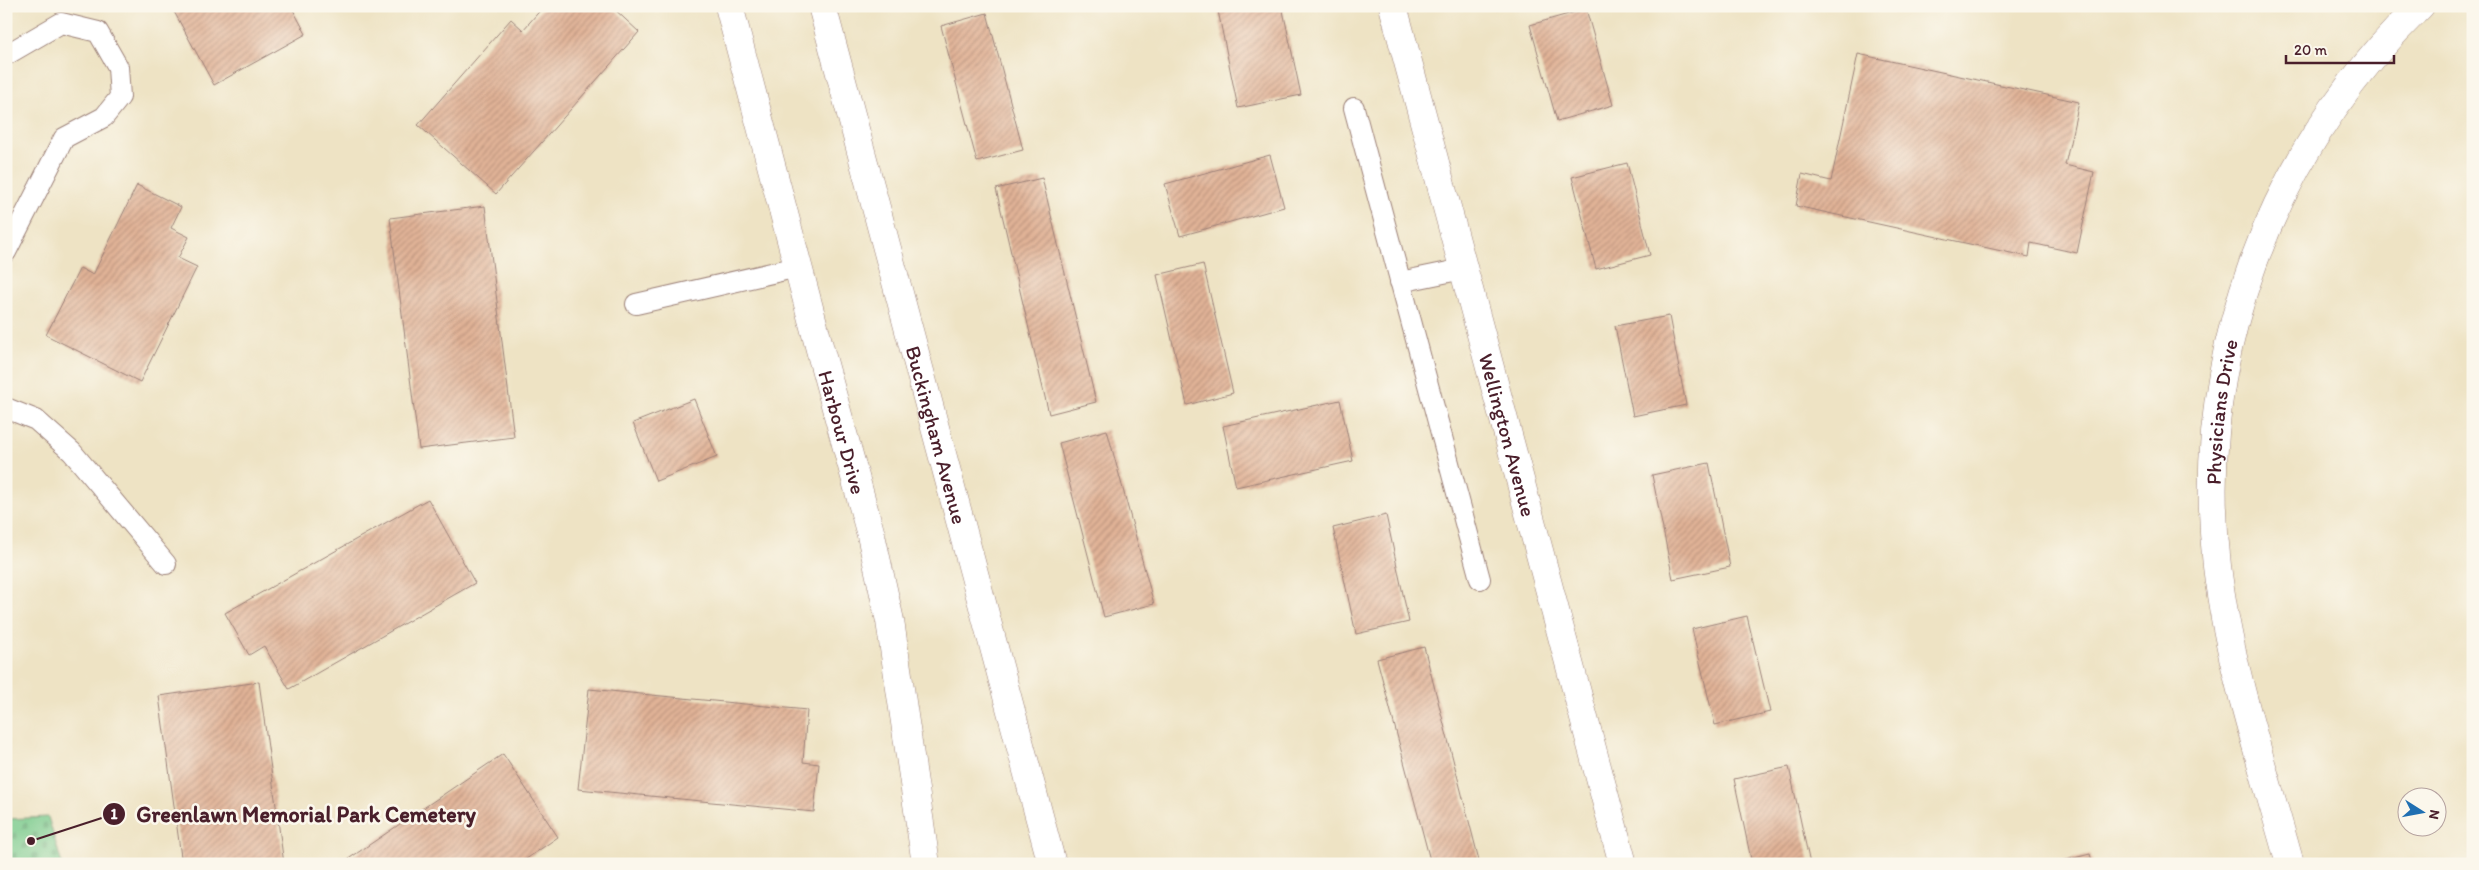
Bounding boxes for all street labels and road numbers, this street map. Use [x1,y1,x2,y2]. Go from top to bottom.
street label: Physicians Drive [2200,336,2242,485]
street label: Buckingham Avenue [901,343,973,527]
street label: Wellington Avenue [1474,350,1542,519]
street label: Harbour Drive [814,367,872,497]

